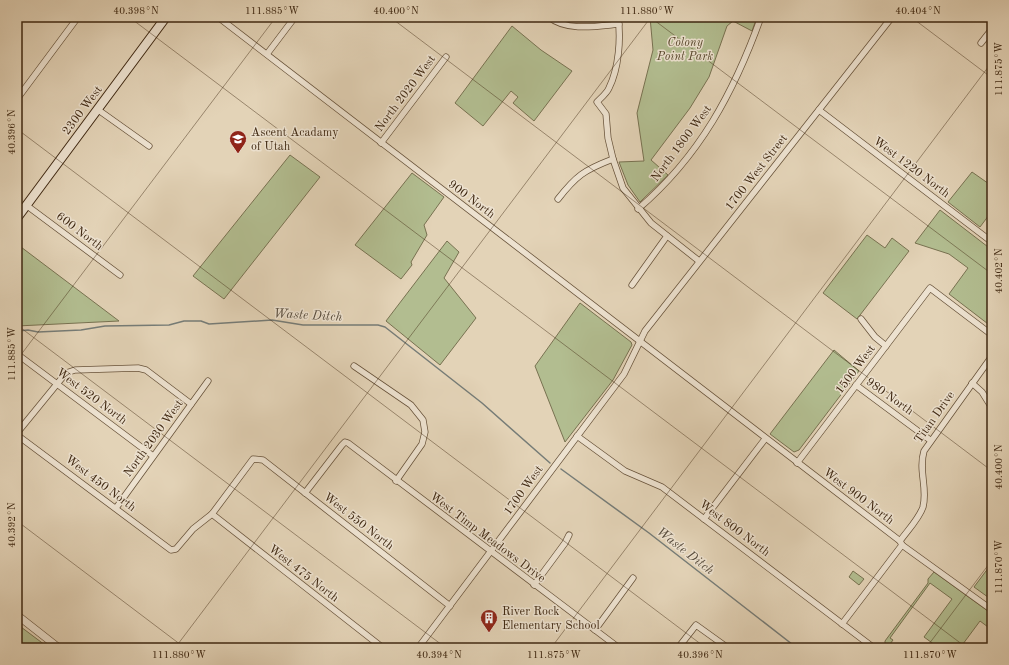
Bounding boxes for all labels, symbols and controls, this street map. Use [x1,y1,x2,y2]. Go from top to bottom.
text: 40.398°N [113,6,159,16]
text: 111.885°W [245,6,299,16]
text: 40.400°N [373,6,419,16]
text: 111.880°W [620,6,674,16]
text: 40.404°N [895,6,941,16]
park label: Colony Point Park [656,37,713,63]
text: 111.875°W [994,42,1004,96]
street label: North 2020 West [373,53,438,134]
street label: 2300 West [61,84,105,137]
street label: North 1800 West [649,103,714,184]
text: 40.396°N [7,109,17,155]
place label: Ascent Acadamy of Utah [251,127,339,153]
school or university icon: Ascent Acadamy of Utah [228,129,248,154]
street label: 1700 West Street [723,132,790,213]
street label: West 1220 North [871,135,952,201]
street label: 900 North [446,178,497,221]
street label: 600 North [54,210,105,253]
text: 40.402°N [994,248,1004,294]
water label: Waste Ditch [273,307,343,324]
text: 111.885°W [7,327,17,381]
street label: 1500 West [833,342,878,396]
street label: West 520 North [54,366,130,427]
street label: 980 North [864,376,916,418]
street label: Titan Drive [913,389,957,446]
street label: North 2030 West [122,398,186,479]
text: 40.400°N [994,444,1004,490]
street label: West 450 North [63,453,139,514]
street label: 1700 West [502,464,546,517]
street label: West 900 North [821,466,896,527]
street label: West 550 North [321,490,397,553]
street label: West Timp Meadows Drive [427,491,548,585]
street label: West 800 North [697,498,772,559]
text: 40.392°N [7,502,17,548]
water label: Waste Ditch [654,525,717,578]
text: 111.870°W [994,540,1004,594]
street label: West 475 North [266,542,342,605]
place label: River Rock Elementary School [502,606,600,632]
building icon: River Rock Elementary School [479,608,499,633]
text: 111.880°W [152,650,206,660]
text: 40.394°N [416,650,462,660]
text: 111.875°W [527,650,581,660]
text: 40.396°N [677,650,723,660]
text: 111.870°W [903,650,957,660]

